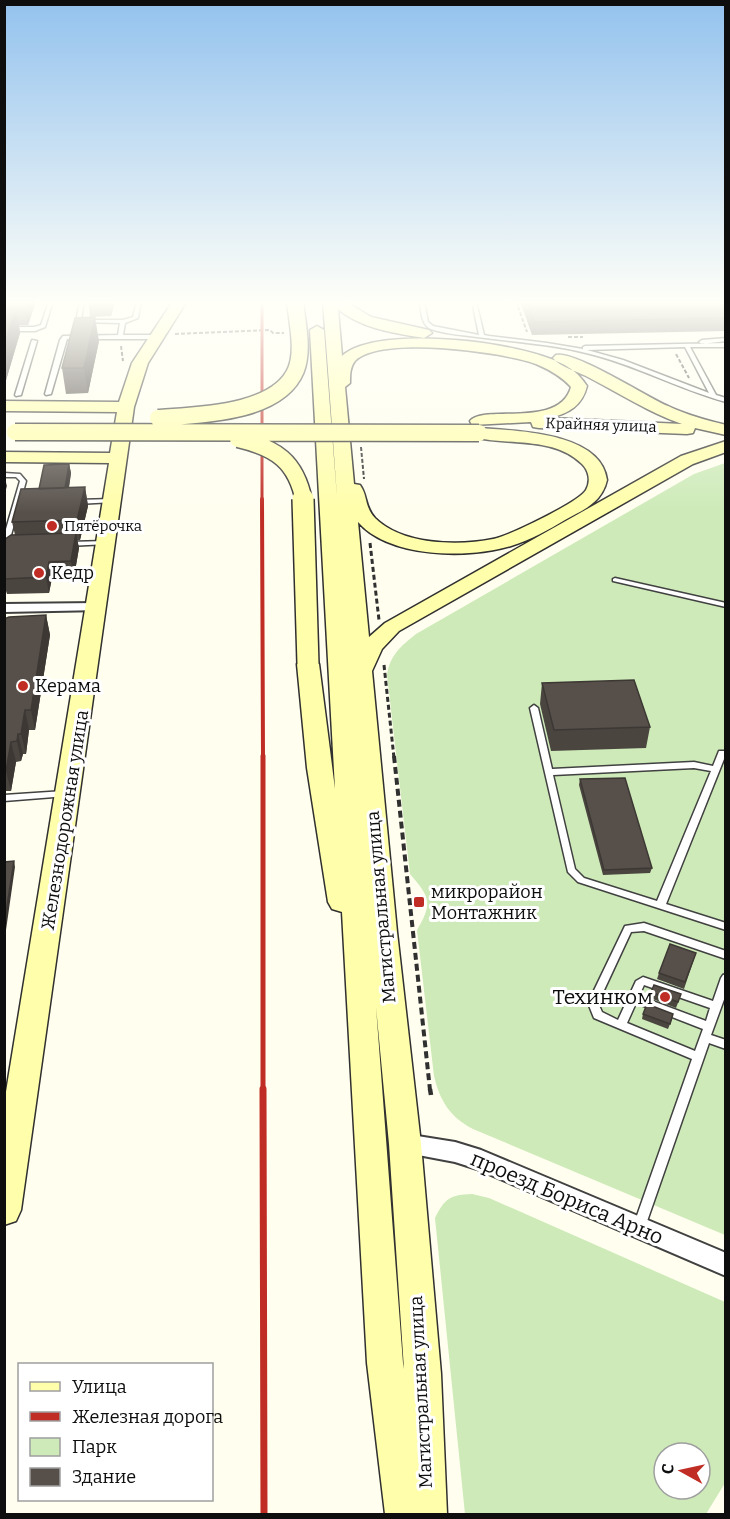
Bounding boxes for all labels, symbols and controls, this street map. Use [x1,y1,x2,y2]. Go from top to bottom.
street label: Крайняя улица [545,414,657,436]
place label: Пятёрочка [64,517,142,535]
marker: Пятёрочка [45,519,59,533]
place label: Кедр [51,562,94,584]
marker: Кедр [32,566,46,580]
place label: Керама [35,675,101,697]
marker: Керама [16,679,30,693]
street label: Железнодорожная улица [37,708,93,932]
street label: Магистральная улица [362,810,400,1004]
place label: микрорайон Монтажник [431,881,543,924]
marker: микрорайон Монтажник [412,895,426,909]
place label: Техинком [552,984,653,1010]
marker: Техинком [658,990,672,1004]
street label: проезд Бориса Арно [467,1146,667,1250]
street label: Магистральная улица [405,1295,437,1489]
legend [18,1363,213,1501]
text: Улица [72,1376,127,1398]
text: Железная дорога [72,1406,223,1428]
text: Парк [72,1436,117,1458]
north arrow [652,1441,712,1501]
text: С [658,1463,678,1475]
text: Здание [72,1466,136,1488]

